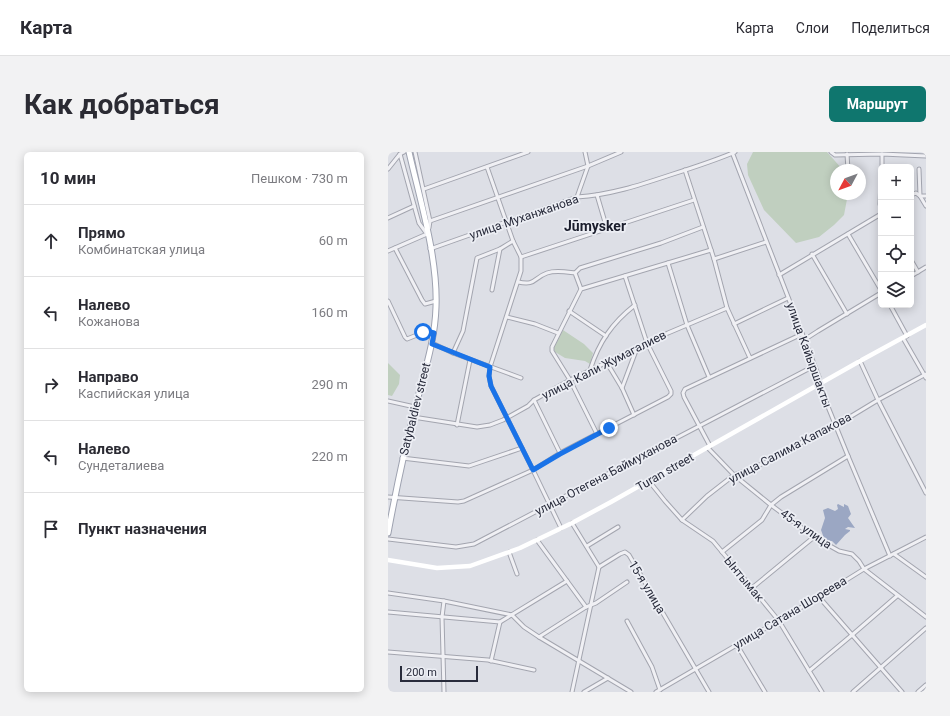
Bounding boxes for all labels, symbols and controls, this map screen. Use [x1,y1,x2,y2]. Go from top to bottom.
text: Карта [20,16,72,39]
text: Карта [736,20,774,36]
text: Слои [796,20,829,36]
text: Поделиться [851,20,930,36]
button: Маршрут [829,86,926,122]
text: Как добраться [24,88,220,121]
north arrow [830,164,866,200]
map controls [878,164,914,308]
button: + [878,164,914,200]
text: 10 мин [40,168,96,188]
text: Пешком · 730 m [251,171,348,186]
street label: улица Муханжанова [468,192,580,242]
button: − [878,200,914,236]
district label: Jūmysker [564,218,626,234]
text: Прямо [78,224,125,242]
icon: ahead [40,230,62,252]
text: 60 m [319,233,348,248]
button: locate [878,236,914,272]
text: Комбинатская улица [78,242,205,257]
button: layers [878,272,914,308]
text: Налево [78,296,130,314]
street label: улица Кайыршакты [783,300,835,410]
icon: left [40,302,62,324]
text: 160 m [311,305,348,320]
text: Кожанова [78,314,140,329]
route start [414,323,432,341]
street label: улица Кали Жумагалиев [540,327,669,402]
street label: Satybaldiev street [397,361,433,457]
text: Направо [78,368,139,386]
icon: right [40,374,62,396]
text: 290 m [311,377,348,392]
text: Каспийская улица [78,386,190,401]
street label: улица Салима Капакова [726,410,854,486]
route end [600,419,618,437]
street label: улица Отегена Баймуханова [533,432,679,518]
text: Налево [78,440,130,458]
icon: left [40,446,62,468]
text: 220 m [311,449,348,464]
street label: Turan street [634,450,696,494]
text: Сундеталиева [78,458,164,473]
street label: 45-я улица [778,506,834,552]
icon: arrive [40,518,62,540]
text: Пункт назначения [78,520,207,538]
street label: Ынтымак [721,554,767,605]
street label: 15-я улица [626,558,668,616]
street label: улица Сатана Шореева [731,574,849,652]
scale bar [400,664,478,683]
text: 200 m [406,666,437,679]

